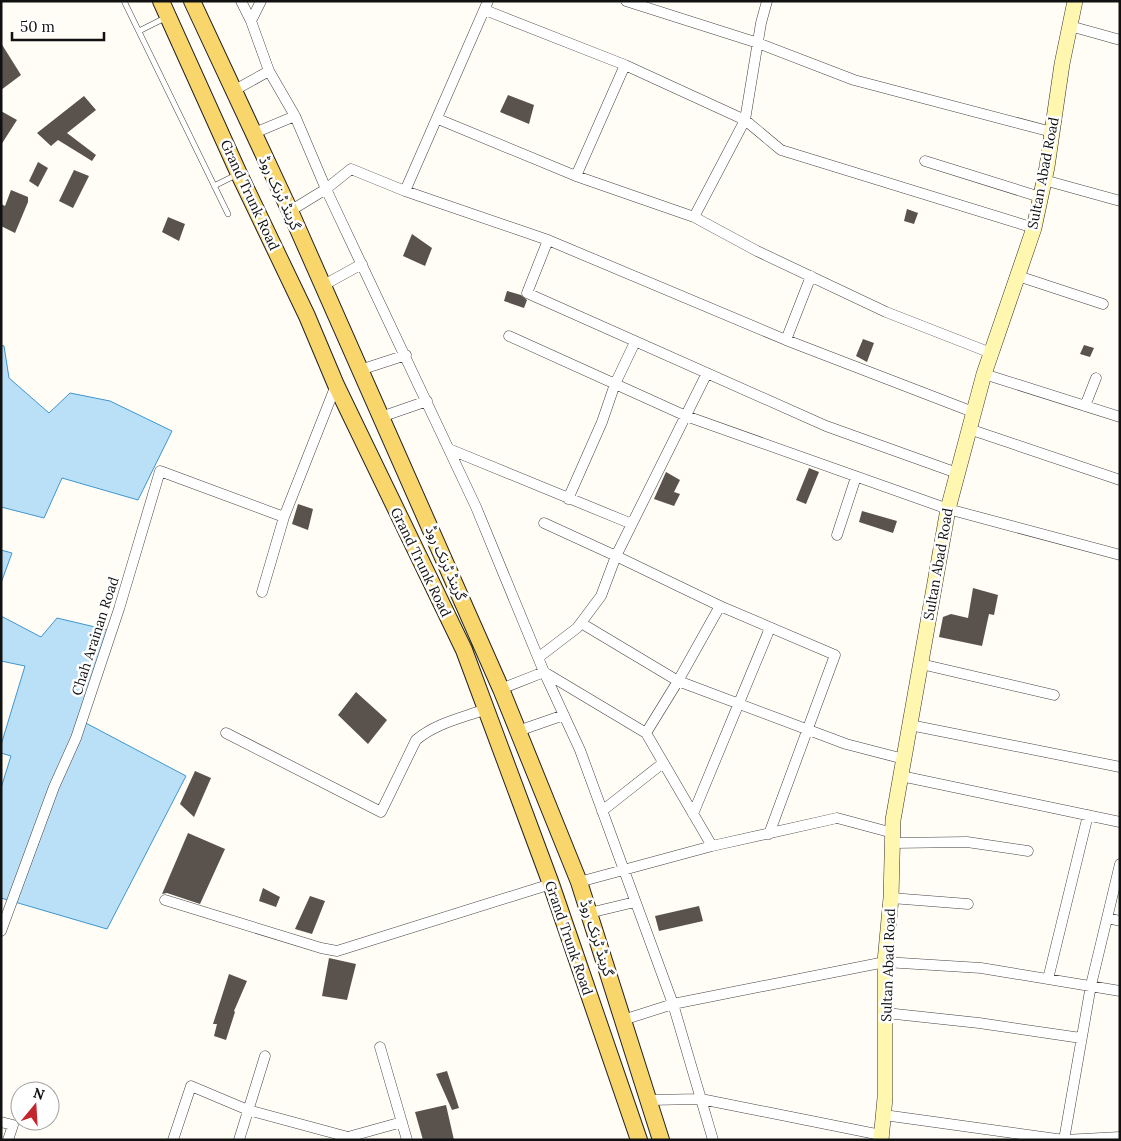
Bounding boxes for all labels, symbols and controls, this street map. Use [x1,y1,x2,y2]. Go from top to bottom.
scale bar [12,10,105,42]
text: 50 m [20,17,55,36]
street label: Sultan Abad Road [1023,116,1063,230]
street label: Grand Trunk Road [217,137,283,253]
street label: گرینڈ ٹرنک روڈ [255,153,305,233]
street label: Grand Trunk Road [387,504,455,620]
street label: Sultan Abad Road [919,507,957,621]
street label: گرینڈ ٹرنک روڈ [422,523,470,603]
street label: Chah Arainan Road [67,574,123,698]
street label: Grand Trunk Road [541,878,597,998]
street label: گرینڈ ٹرنک روڈ [576,897,618,979]
street label: Sultan Abad Road [877,908,899,1022]
north arrow [10,1081,60,1131]
text: N [31,1083,47,1104]

